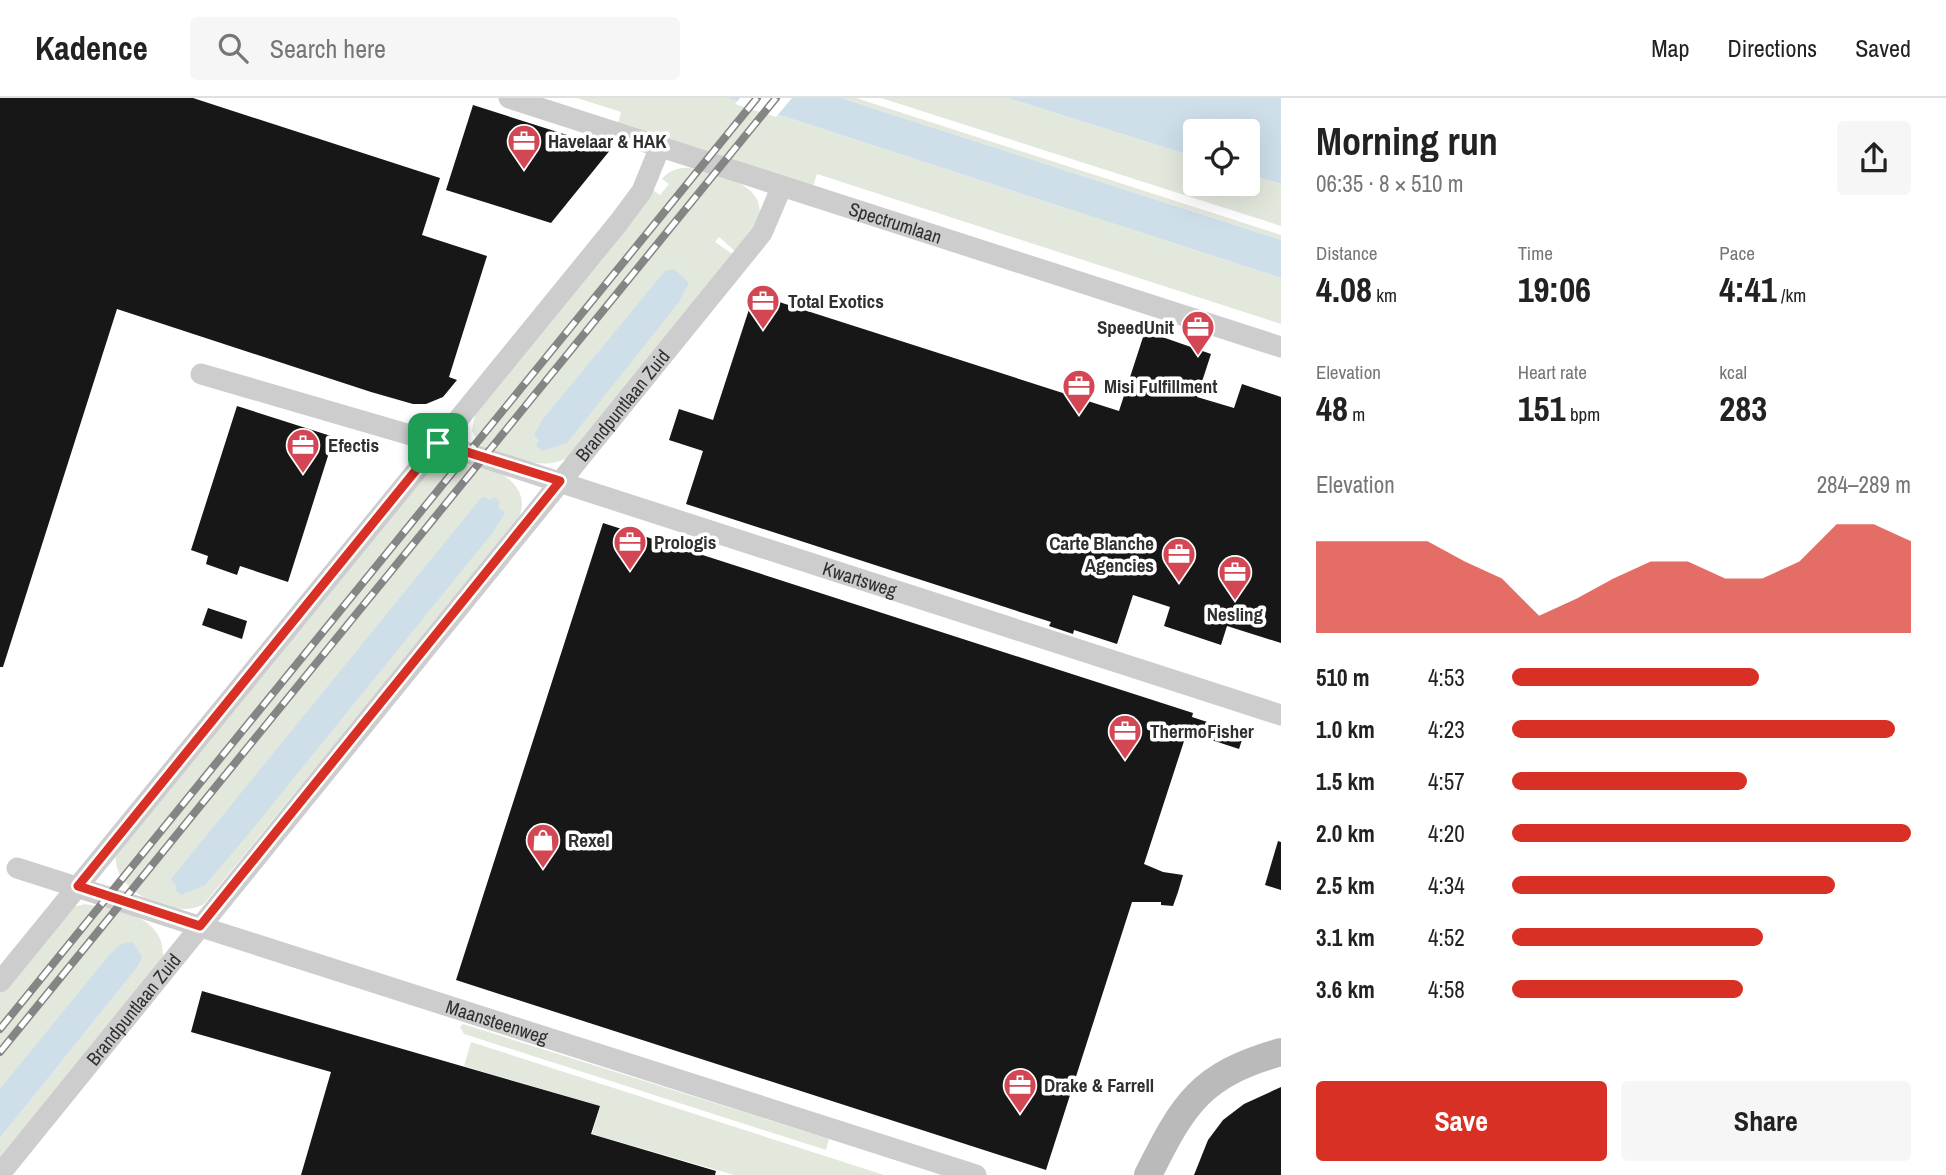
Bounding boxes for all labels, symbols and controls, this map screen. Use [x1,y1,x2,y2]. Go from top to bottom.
search box [190,17,680,80]
text: Kadence [35,26,148,70]
icon: search [214,29,252,67]
text: Search here [270,31,386,66]
text: Map [1651,32,1689,64]
text: Directions [1727,32,1817,64]
text: Saved [1855,32,1911,64]
text: Morning run [1316,116,1498,167]
map controls [1183,119,1260,196]
button: locate [1183,119,1260,196]
button: share [1837,121,1911,195]
office icon: Havelaar & HAK [505,122,543,171]
place label: Havelaar & HAK [548,128,667,154]
text: 06:35 · 8 × 510 m [1316,168,1463,199]
street label: Spectrumlaan [846,195,945,250]
text: Distance [1316,240,1377,266]
text: Time [1518,240,1553,266]
text: Pace [1719,240,1755,266]
text: 4.08 [1316,266,1372,313]
text: 19:06 [1518,266,1591,313]
text: 4:41 [1719,266,1777,313]
office icon: Total Exotics [744,282,782,331]
text: km [1372,282,1397,308]
text: /km [1777,282,1806,308]
place label: Total Exotics [788,288,884,314]
office icon: SpeedUnit [1179,308,1217,357]
place label: SpeedUnit [1097,314,1174,340]
street label: Brandpuntlaan Zuid [569,344,676,467]
text: Elevation [1316,359,1381,385]
text: Heart rate [1518,359,1587,385]
text: kcal [1719,359,1747,385]
office icon: Misi Fulfillment [1060,367,1098,416]
place label: Misi Fulfillment [1104,373,1217,399]
text: 48 [1316,385,1348,432]
text: 151 [1518,385,1566,432]
text: 283 [1719,385,1767,432]
text: m [1348,401,1365,427]
text: bpm [1566,401,1600,427]
pin [408,413,468,473]
icon: arrive [419,424,457,462]
office icon: Efectis [284,426,322,475]
place label: Efectis [328,432,379,458]
text: Elevation [1316,469,1395,500]
text: 284–289 m [1817,469,1911,500]
office icon: Prologis [611,523,649,572]
place label: Prologis [654,529,716,555]
place label: Carte Blanche Agencies [1049,530,1154,578]
office icon: Carte Blanche Agencies [1160,535,1198,584]
office icon: Nesling [1216,553,1254,602]
street label: Kwartsweg [819,555,900,603]
place label: Nesling [1207,601,1264,627]
text: 510 m [1316,662,1369,693]
text: 4:53 [1428,662,1465,693]
office icon: ThermoFisher [1106,712,1144,761]
text: 1.0 km [1316,714,1375,745]
text: 4:23 [1428,714,1465,745]
place label: ThermoFisher [1150,718,1254,744]
text: 1.5 km [1316,766,1375,797]
text: 4:57 [1428,766,1465,797]
text: 2.0 km [1316,818,1375,849]
text: 4:20 [1428,818,1465,849]
shop icon: Rexel [524,821,562,870]
place label: Rexel [568,827,610,853]
text: 2.5 km [1316,870,1375,901]
text: 4:34 [1428,870,1465,901]
text: 3.1 km [1316,922,1375,953]
text: 4:52 [1428,922,1465,953]
street label: Brandpuntlaan Zuid [80,948,187,1071]
text: 3.6 km [1316,974,1375,1005]
text: 4:58 [1428,974,1465,1005]
street label: Maansteenweg [443,993,552,1050]
office icon: Drake & Farrell [1001,1066,1039,1115]
place label: Drake & Farrell [1044,1072,1154,1098]
button: Save [1316,1081,1607,1161]
button: Share [1621,1081,1911,1161]

